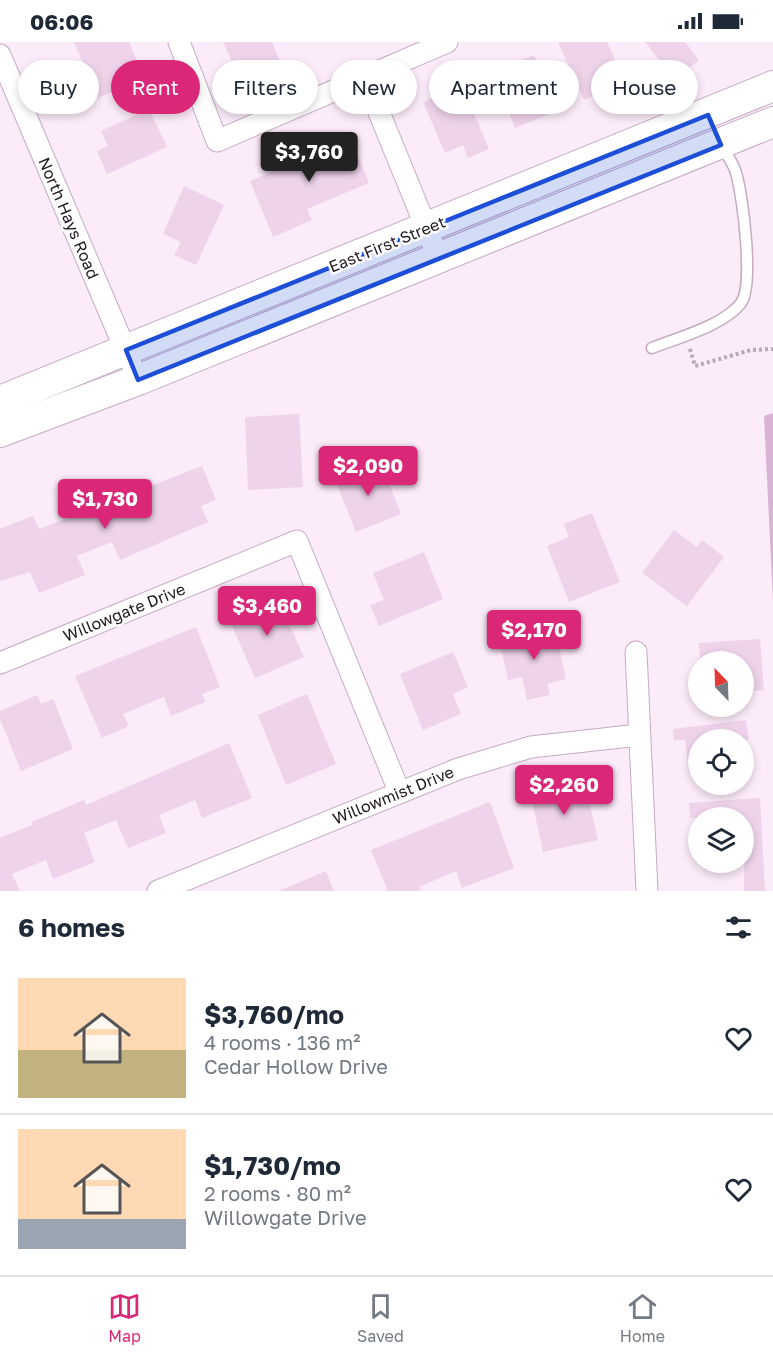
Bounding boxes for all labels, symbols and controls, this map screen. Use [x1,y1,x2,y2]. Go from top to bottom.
text: 06:06 [30,8,94,35]
chip: Buy [18,60,99,114]
chip: Rent [111,60,200,114]
chip: Filters [212,60,318,114]
chip: New [330,60,417,114]
chip: Apartment [429,60,579,114]
chip: House [591,60,698,114]
pin: $3,760 [260,132,358,183]
text: $3,760 [275,139,343,163]
street label: North Hays Road [34,154,104,282]
street label: East First Street [326,212,448,276]
pin: $2,090 [319,446,417,497]
text: $2,090 [333,453,403,477]
pin: $1,730 [56,479,154,530]
text: $1,730 [72,486,138,510]
street label: Willowgate Drive [60,578,188,646]
pin: $3,460 [218,586,316,637]
text: $3,460 [232,593,302,617]
pin: $2,170 [485,610,583,661]
text: $2,170 [501,617,567,641]
north arrow [688,651,754,717]
map controls [688,651,754,873]
button: locate [688,729,754,795]
street label: Willowmist Drive [329,762,457,828]
pin: $2,260 [515,765,613,816]
text: $2,260 [529,772,599,796]
button: layers [688,807,754,873]
icon: filters [722,911,755,944]
text: 6 homes [18,912,125,943]
text: $3,760/mo [204,999,344,1030]
icon: home [66,1002,138,1074]
icon: heart [722,1022,755,1055]
text: 4 rooms · 136 m² [204,1030,361,1054]
text: Cedar Hollow Drive [204,1054,388,1078]
text: $1,730/mo [204,1150,341,1181]
icon: home [66,1153,138,1225]
icon: heart [722,1173,755,1206]
text: 2 rooms · 80 m² [204,1181,351,1205]
text: Willowgate Drive [204,1205,367,1229]
tab: Map [108,1290,141,1346]
tab: Saved [357,1290,404,1346]
tab: Home [620,1290,665,1346]

